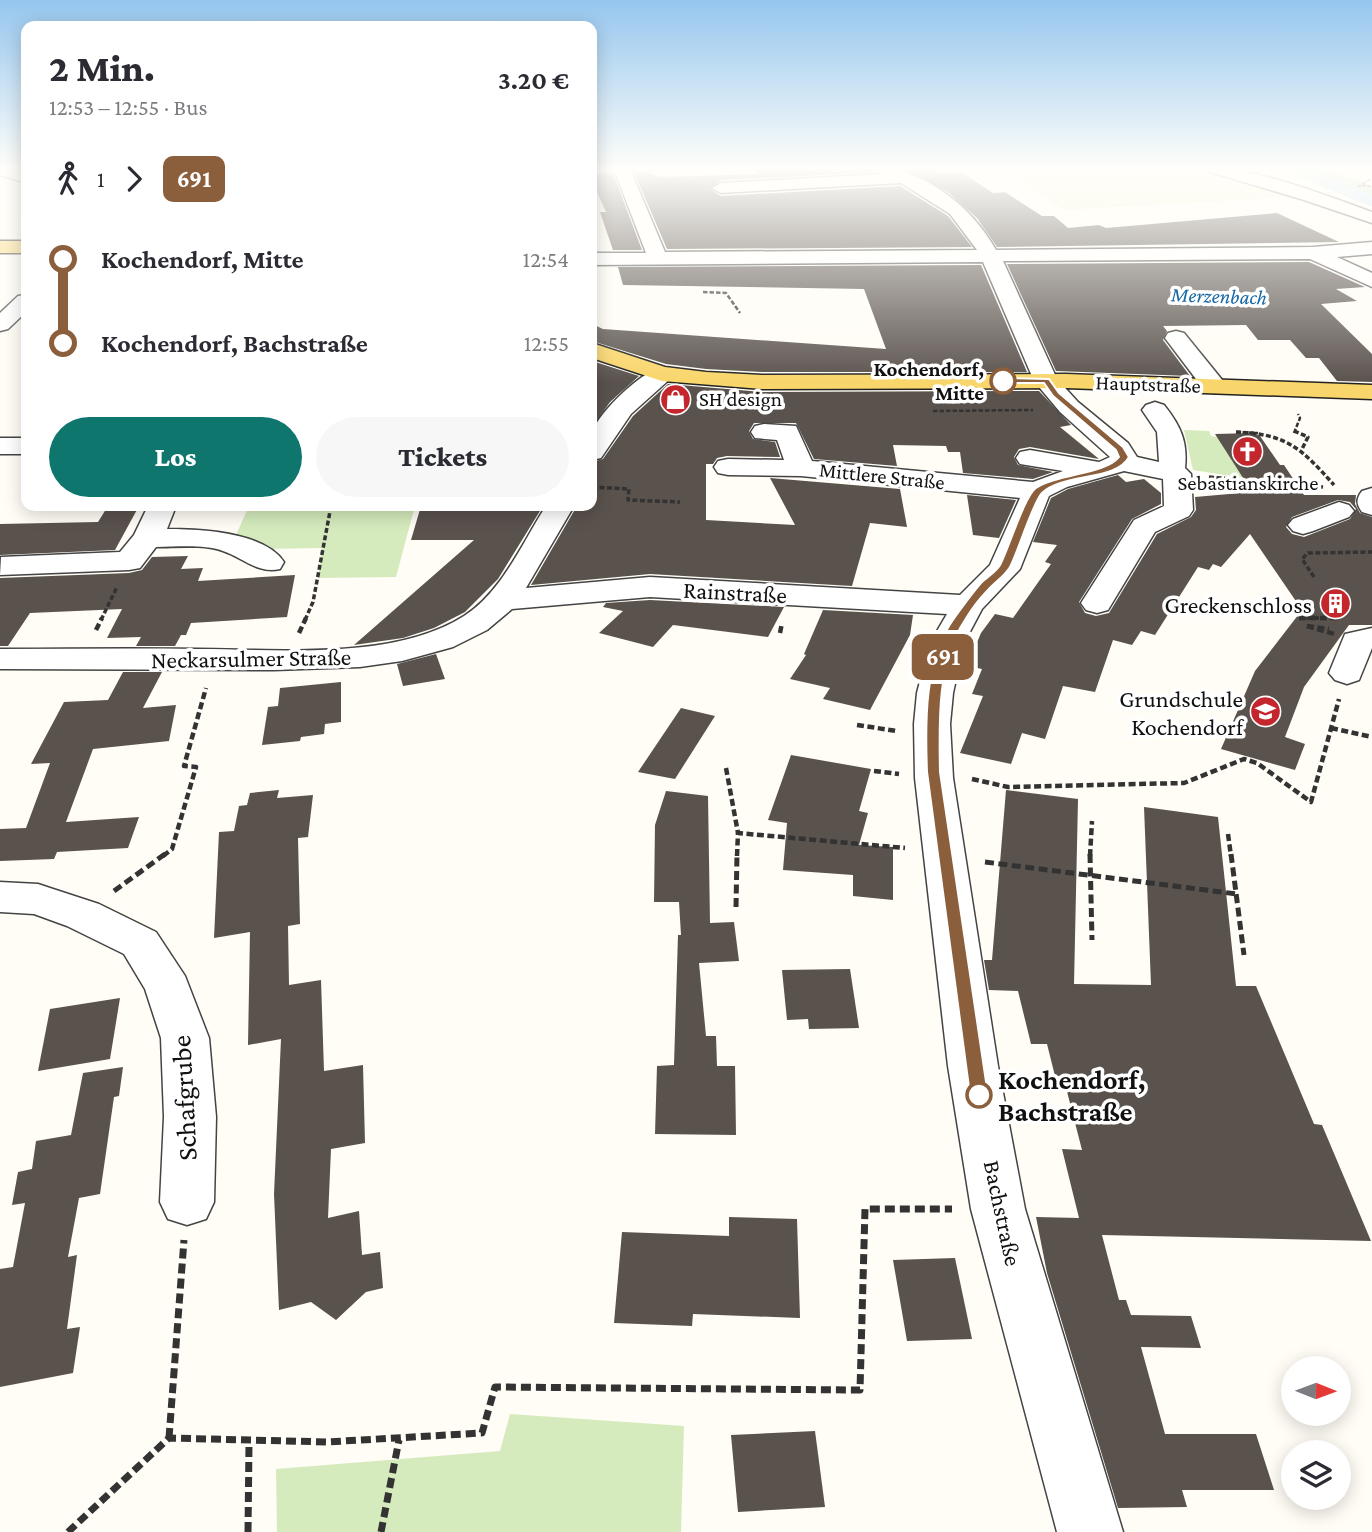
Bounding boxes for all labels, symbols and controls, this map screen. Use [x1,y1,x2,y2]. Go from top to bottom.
text: 2 Min. [49,47,155,89]
text: 3.20 € [498,66,569,95]
text: 12:53 – 12:55 · Bus [49,94,207,120]
icon: walk [49,160,87,198]
icon: forward [115,160,153,198]
text: 691 [177,165,211,192]
text: 1 [97,166,105,192]
text: Kochendorf, Mitte [101,245,304,274]
text: 12:54 [523,246,569,272]
water label: Merzenbach [1170,282,1267,310]
text: Kochendorf, Bachstraße [101,329,368,358]
text: 12:55 [524,330,569,356]
place label: Kochendorf, Mitte [873,357,984,405]
marker: Kochendorf, Mitte [990,368,1016,394]
street label: Hauptstraße [1095,370,1201,398]
shop icon: SH design [659,382,693,416]
place label: SH design [699,387,782,411]
button: Los [49,417,302,497]
button: Tickets [316,417,569,497]
church icon: Sebastianskirche [1231,434,1265,468]
street label: Mittlere Straße [818,457,946,495]
place label: Sebastianskirche [1177,471,1319,495]
street label: Rainstraße [682,576,788,608]
building icon: Greckenschloss [1318,587,1352,621]
place label: Greckenschloss [1164,591,1312,618]
line badge: 691 [903,634,983,680]
street label: Neckarsulmer Straße [151,643,351,673]
text: 691 [926,643,960,670]
place label: Grundschule Kochendorf [1119,685,1245,740]
school or university icon: Grundschule Kochendorf [1249,695,1283,729]
street label: Schafgrube [165,1034,203,1162]
place label: Kochendorf, Bachstraße [998,1064,1145,1127]
marker: Kochendorf, Bachstraße [966,1082,992,1108]
street label: Bachstraße [979,1158,1027,1268]
north arrow [1281,1356,1351,1426]
map controls [1281,1356,1351,1510]
button: layers [1281,1440,1351,1510]

